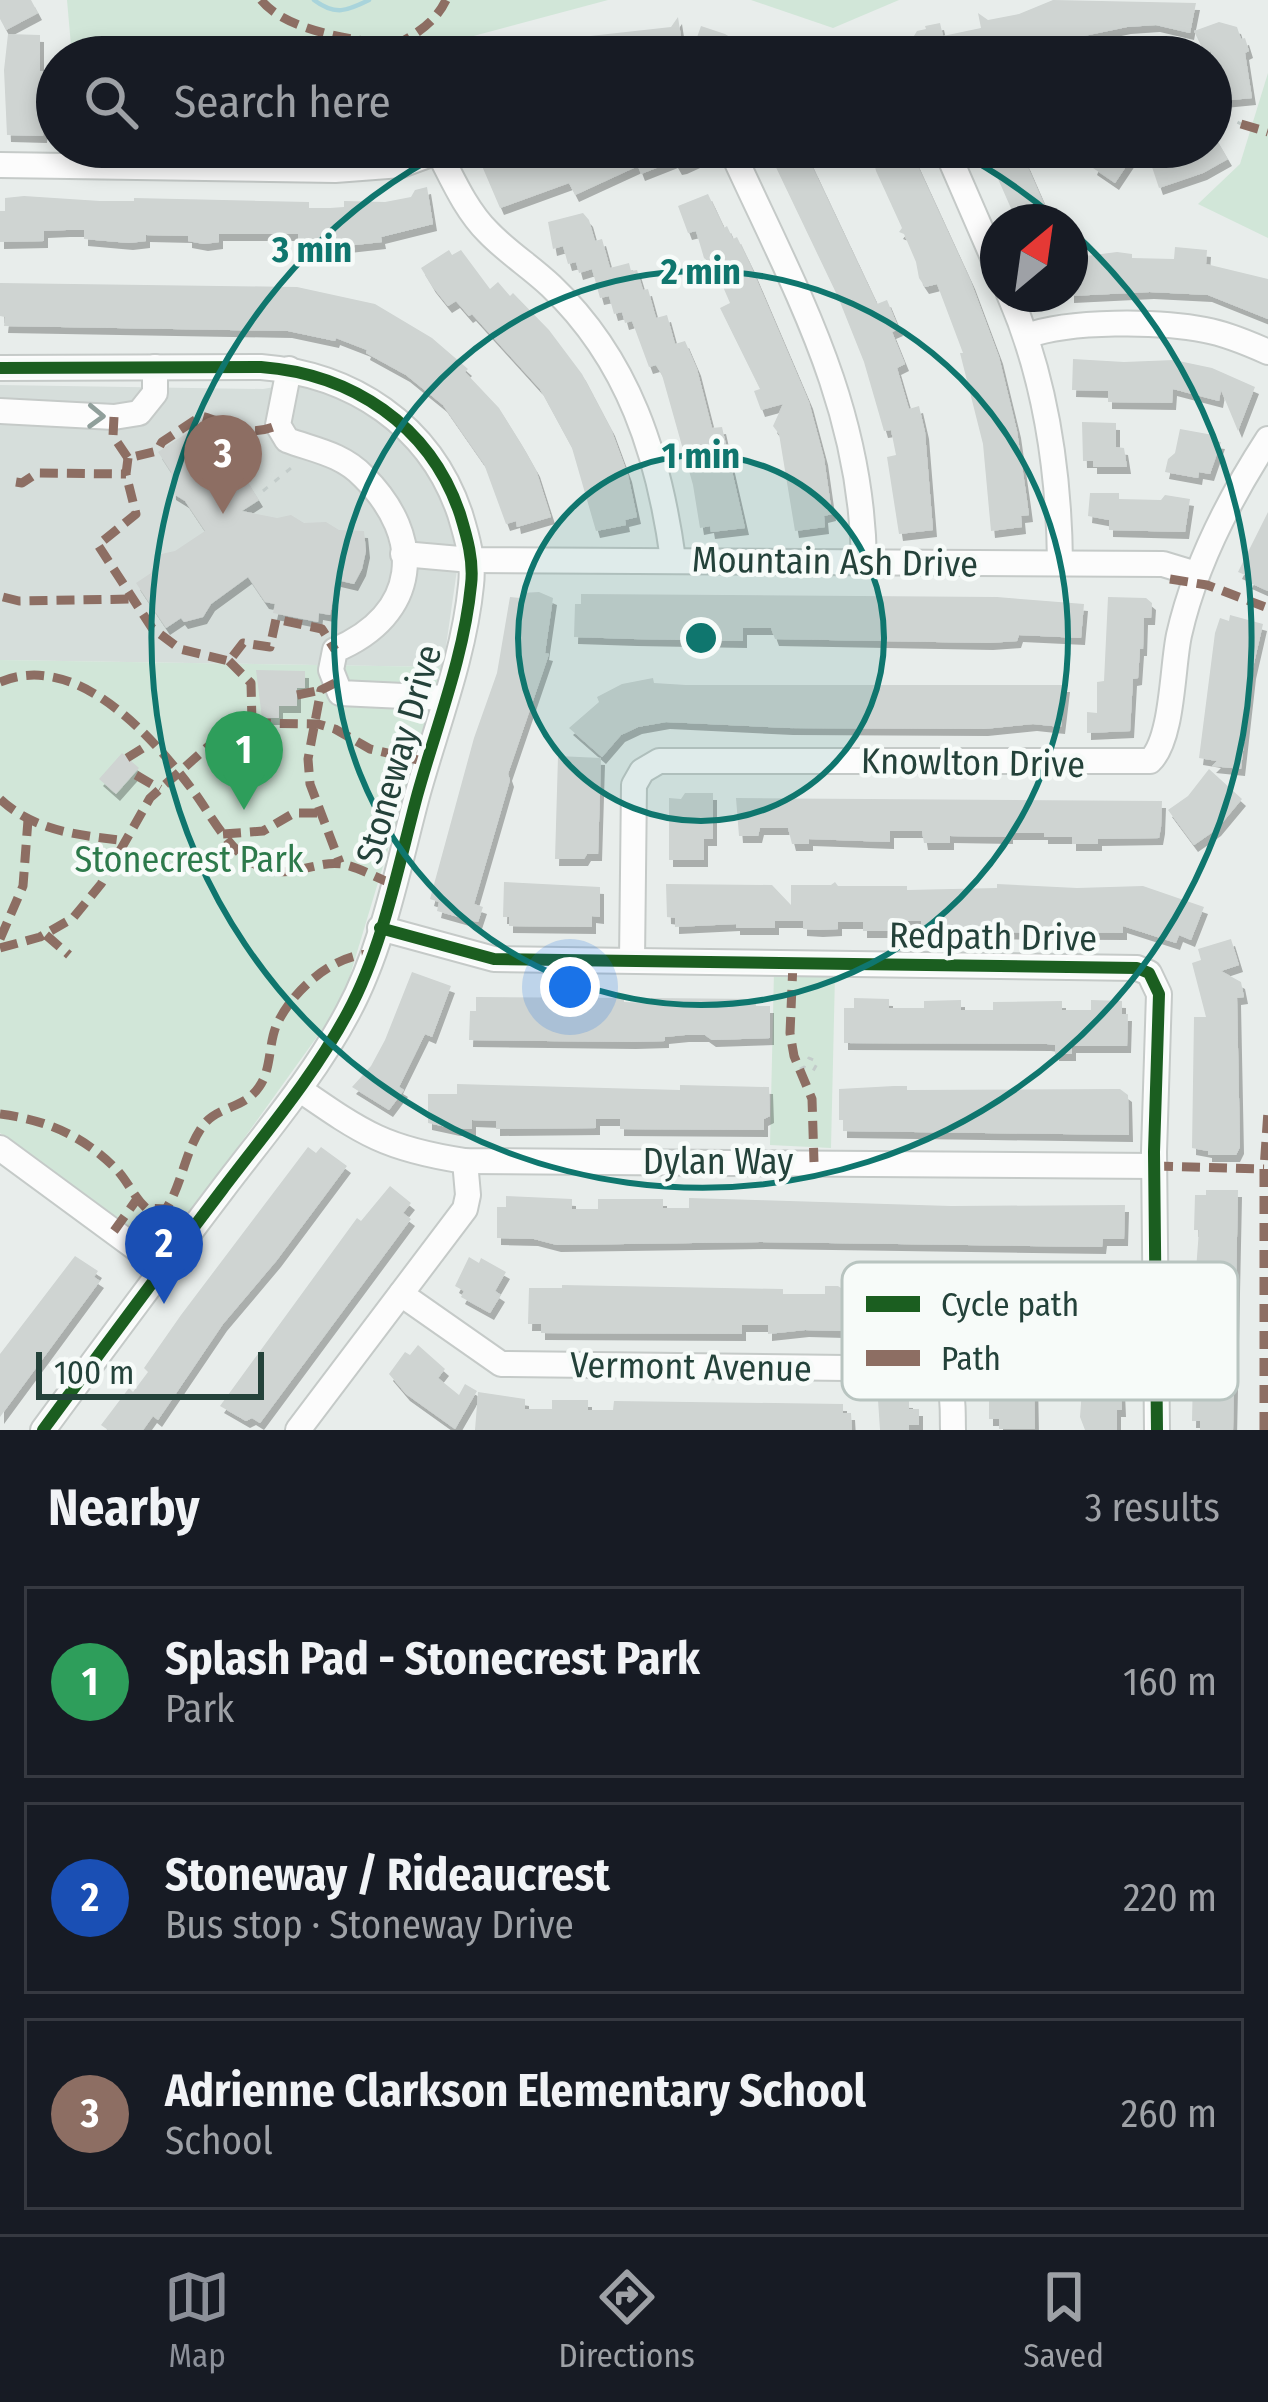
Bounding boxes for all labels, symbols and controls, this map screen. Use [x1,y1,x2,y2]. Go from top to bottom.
search box [36,36,1232,168]
icon: search [78,69,144,135]
text: Search here [174,75,391,129]
north arrow [980,204,1088,312]
text: 3 min [271,228,352,272]
text: 2 min [660,250,741,294]
one-way arrow [87,403,106,429]
pin: 3 [184,415,262,514]
text: 1 min [662,434,740,478]
street label: Mountain Ash Drive [692,538,978,586]
centre of rings [680,617,722,659]
street label: Stoneway Drive [347,640,451,869]
pin: 1 [205,711,283,810]
street label: Knowlton Drive [861,739,1085,787]
park label: Stonecrest Park [74,838,304,882]
street label: Redpath Drive [889,913,1097,961]
your location [540,957,600,1017]
street label: Dylan Way [643,1140,793,1184]
pin: 2 [125,1205,203,1304]
legend [842,1262,1238,1400]
text: Cycle path [941,1285,1079,1325]
text: Path [941,1339,1001,1379]
street label: Vermont Avenue [570,1343,812,1391]
scale bar [36,1346,264,1399]
text: 100 m [54,1353,134,1393]
text: Nearby [48,1477,200,1539]
text: 3 results [1085,1485,1220,1531]
text: Splash Pad - Stonecrest Park [165,1632,700,1686]
text: 1 [82,1659,98,1705]
text: 160 m [1123,1659,1217,1705]
text: Park [165,1686,234,1732]
text: Stoneway / Rideaucrest [165,1848,610,1902]
text: 2 [81,1875,99,1921]
text: 220 m [1123,1875,1217,1921]
text: Bus stop · Stoneway Drive [165,1902,574,1948]
text: Adrienne Clarkson Elementary School [165,2064,866,2118]
text: 3 [81,2091,99,2137]
text: 260 m [1121,2091,1217,2137]
text: School [165,2118,273,2164]
tab: Map [164,2264,230,2376]
tab: Directions [558,2264,695,2376]
tab: Saved [1023,2264,1104,2376]

